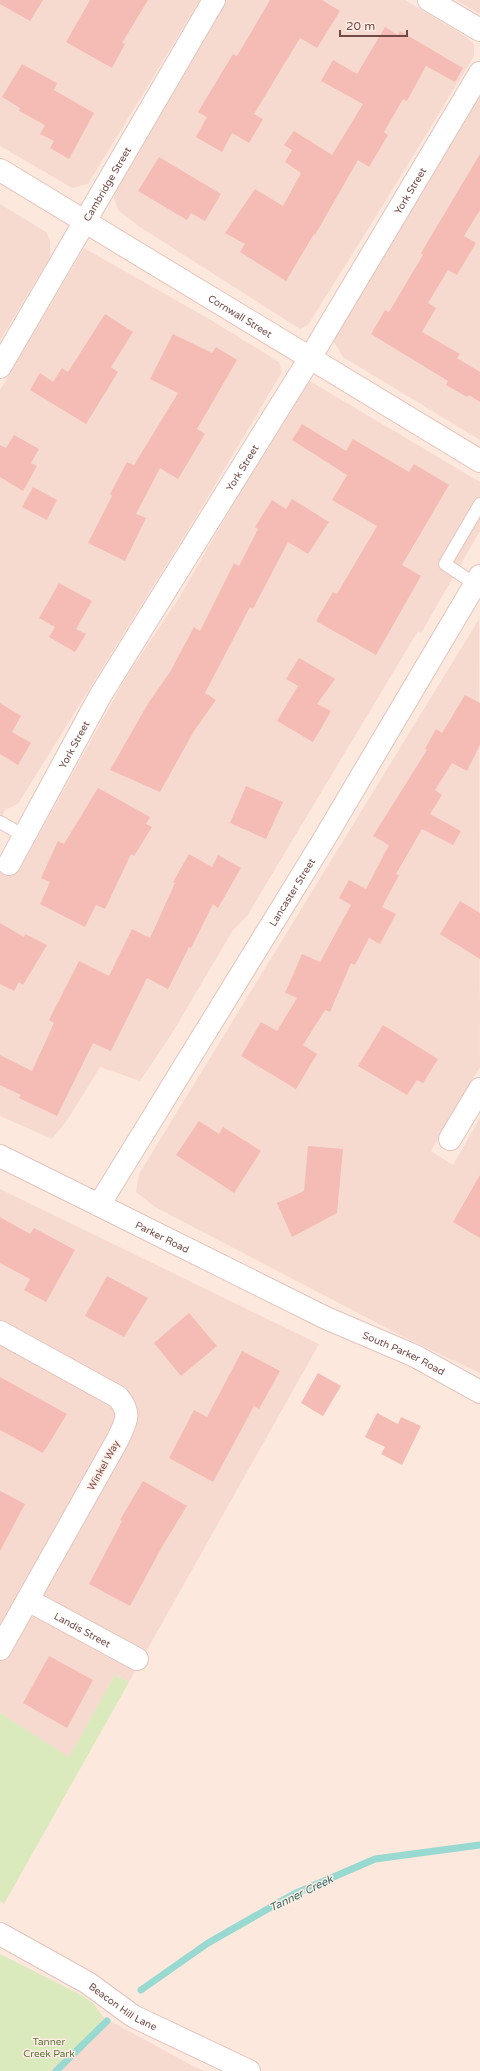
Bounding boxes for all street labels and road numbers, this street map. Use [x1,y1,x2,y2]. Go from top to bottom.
street label: Cambridge Street [81,145,134,224]
street label: York Street [392,165,429,217]
street label: Cornwall Street [206,293,274,341]
street label: York Street [224,443,262,493]
street label: York Street [57,719,92,771]
street label: Lancaster Street [267,856,318,929]
street label: Parker Road [133,1219,191,1256]
street label: South Parker Road [361,1329,447,1378]
street label: Winkel Way [85,1438,123,1493]
street label: Landis Street [52,1610,112,1651]
street label: Beacon Hill Lane [86,1981,159,2034]

